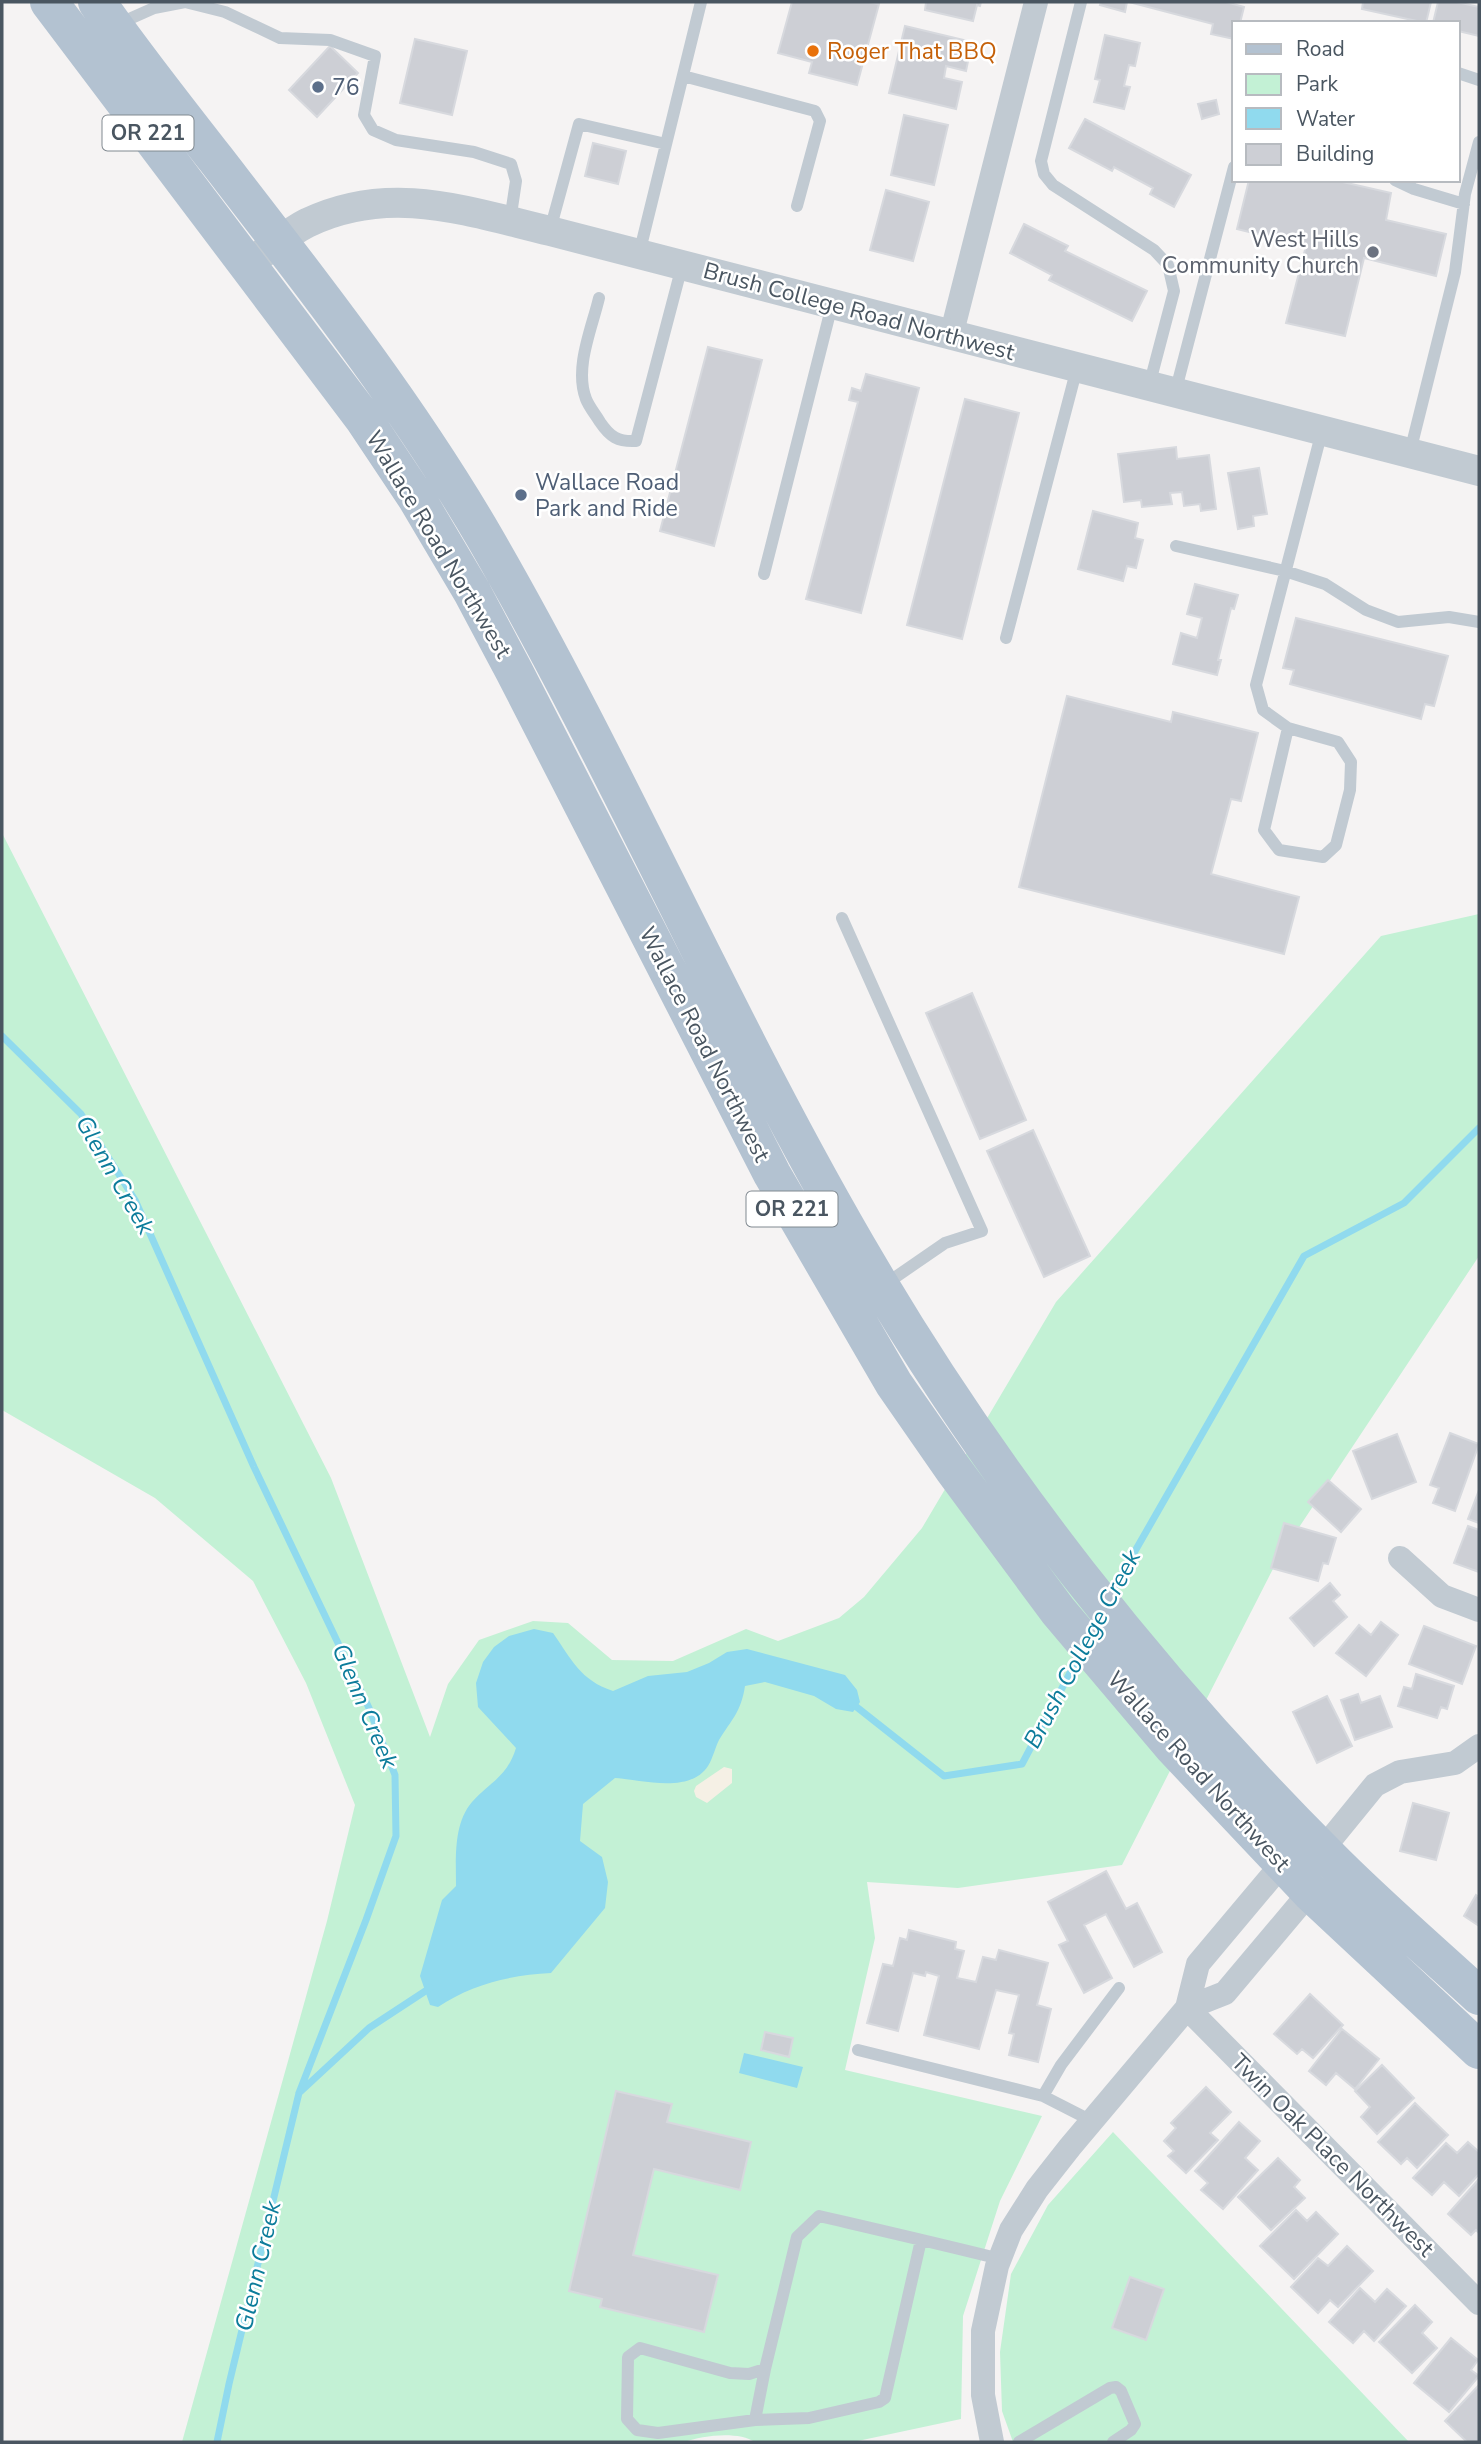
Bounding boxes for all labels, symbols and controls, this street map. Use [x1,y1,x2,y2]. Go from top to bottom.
legend [1232,21,1460,182]
text: Road [1296,35,1345,63]
place label: Roger That BBQ [827,36,997,67]
marker: Roger That BBQ [805,43,821,59]
text: Park [1296,70,1338,98]
place label: 76 [332,72,360,103]
marker: 76 [310,79,326,95]
text: Water [1296,105,1355,133]
road number: OR 221 [102,116,194,150]
text: Building [1296,140,1374,168]
place label: West Hills Community Church [1162,224,1359,281]
marker: West Hills Community Church [1365,244,1381,260]
street label: Brush College Road Northwest [700,255,1019,368]
street label: Wallace Road Northwest [358,425,519,665]
place label: Wallace Road Park and Ride [535,467,679,524]
marker: Wallace Road Park and Ride [513,487,529,503]
street label: Wallace Road Northwest [632,921,778,1168]
water label: Glenn Creek [68,1110,163,1241]
road number: OR 221 [746,1192,838,1226]
water label: Brush College Creek [1016,1543,1148,1754]
water label: Glenn Creek [324,1639,406,1774]
street label: Wallace Road Northwest [1100,1664,1298,1879]
street label: Twin Oak Place Northwest [1224,2047,1442,2264]
water label: Glenn Creek [227,2197,289,2334]

